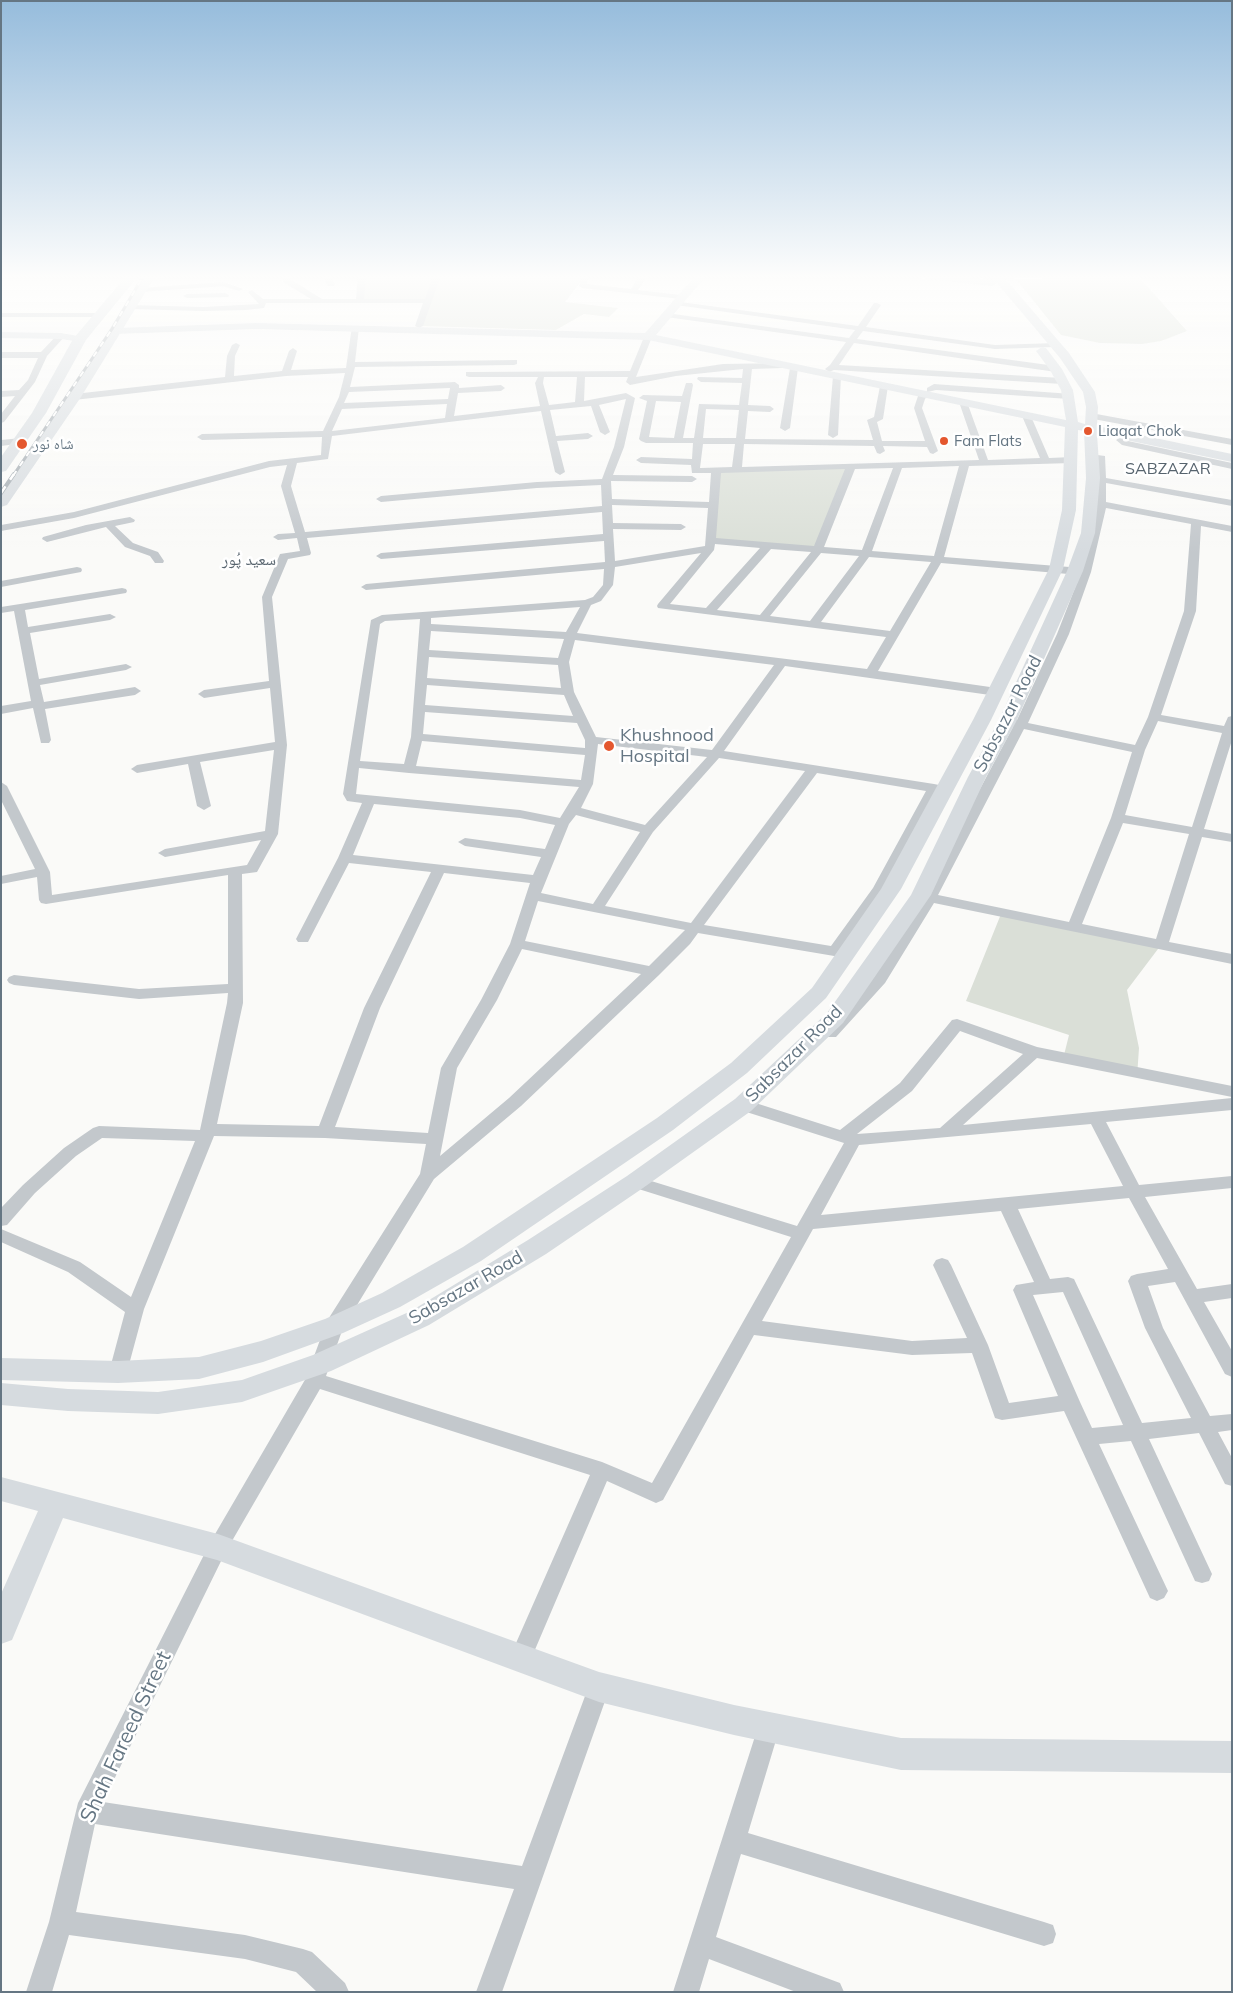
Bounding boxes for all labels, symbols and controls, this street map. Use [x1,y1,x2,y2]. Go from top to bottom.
place label: Liaqat Chok [1098,422,1181,440]
marker: Liaqat Chok [1082,425,1094,437]
place label: Fam Flats [954,432,1022,450]
place label: شاہ نور [33,435,74,453]
marker: Fam Flats [938,435,950,447]
marker: شاہ نور [15,437,29,451]
district label: SABZAZAR [1120,459,1216,479]
district label: سعید پُور [222,550,276,570]
street label: Sabsazar Road [969,652,1047,776]
place label: Khushnood Hospital [620,725,714,768]
marker: Khushnood Hospital [602,739,616,753]
street label: Sabsazar Road [741,1001,847,1107]
street label: Sabsazar Road [405,1247,527,1329]
street label: Shah Fareed Street [75,1647,177,1827]

